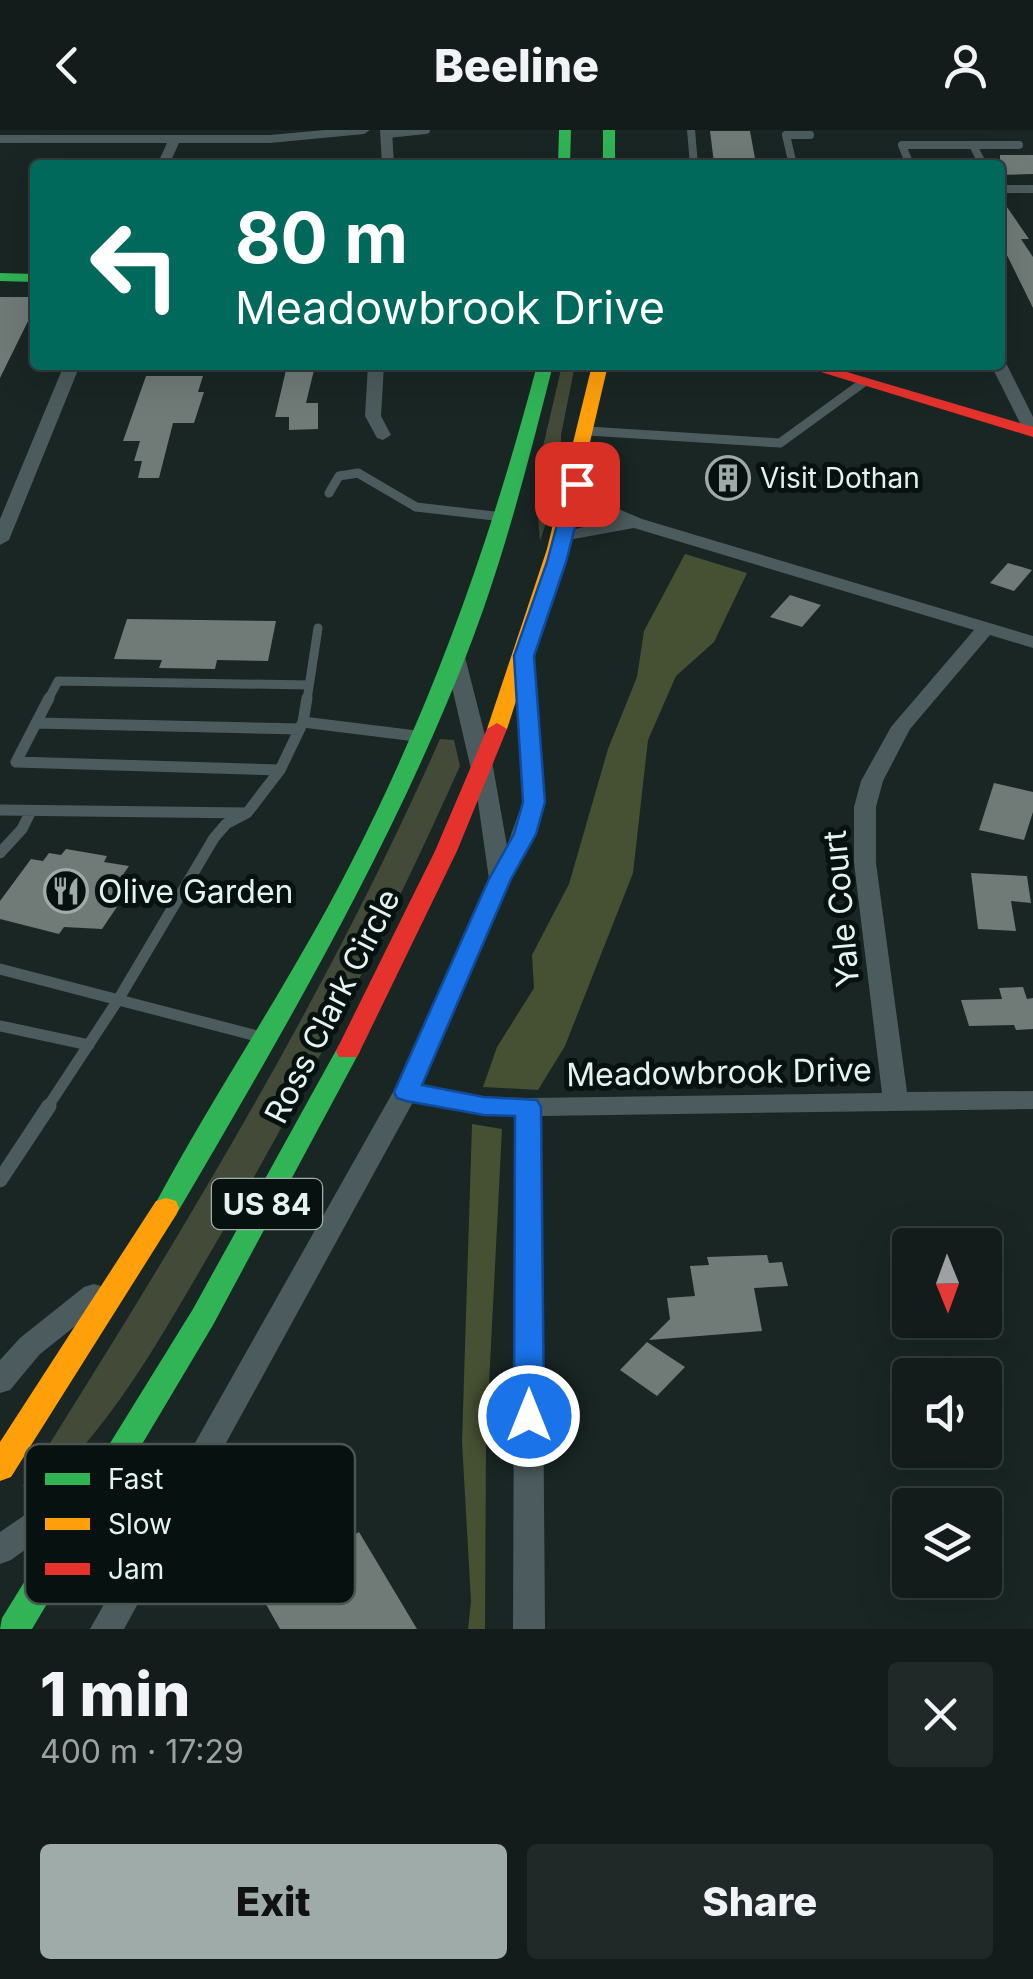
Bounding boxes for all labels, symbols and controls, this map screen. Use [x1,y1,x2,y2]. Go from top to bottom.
icon: back [40,38,95,93]
text: Beeline [434,38,599,93]
icon: person [938,38,993,93]
text: 80 m [235,195,408,280]
icon: left [70,200,200,330]
text: Meadowbrook Drive [235,280,665,335]
pin [535,442,620,527]
building icon: Visit Dothan [705,455,751,501]
icon: arrive [550,457,605,512]
place label: Visit Dothan [760,461,920,495]
street label: Yale Court [815,829,867,989]
restaurant icon: Olive Garden [43,868,89,914]
place label: Olive Garden [98,872,294,911]
street label: Ross Clark Circle [256,882,408,1130]
street label: Meadowbrook Drive [566,1050,872,1094]
road number: US 84 [212,1179,322,1229]
north arrow [892,1228,1002,1338]
map controls [892,1228,1002,1598]
button: sound [892,1358,1002,1468]
position arrow [477,1364,581,1468]
legend [25,1444,355,1604]
text: Fast [108,1462,164,1496]
button: layers [892,1488,1002,1598]
text: Slow [108,1507,172,1541]
text: Jam [108,1552,164,1586]
text: 1 min [40,1658,190,1730]
button: close [888,1662,993,1767]
text: 400 m · 17:29 [40,1732,244,1771]
button: Exit [40,1844,507,1959]
button: Share [527,1844,993,1959]

